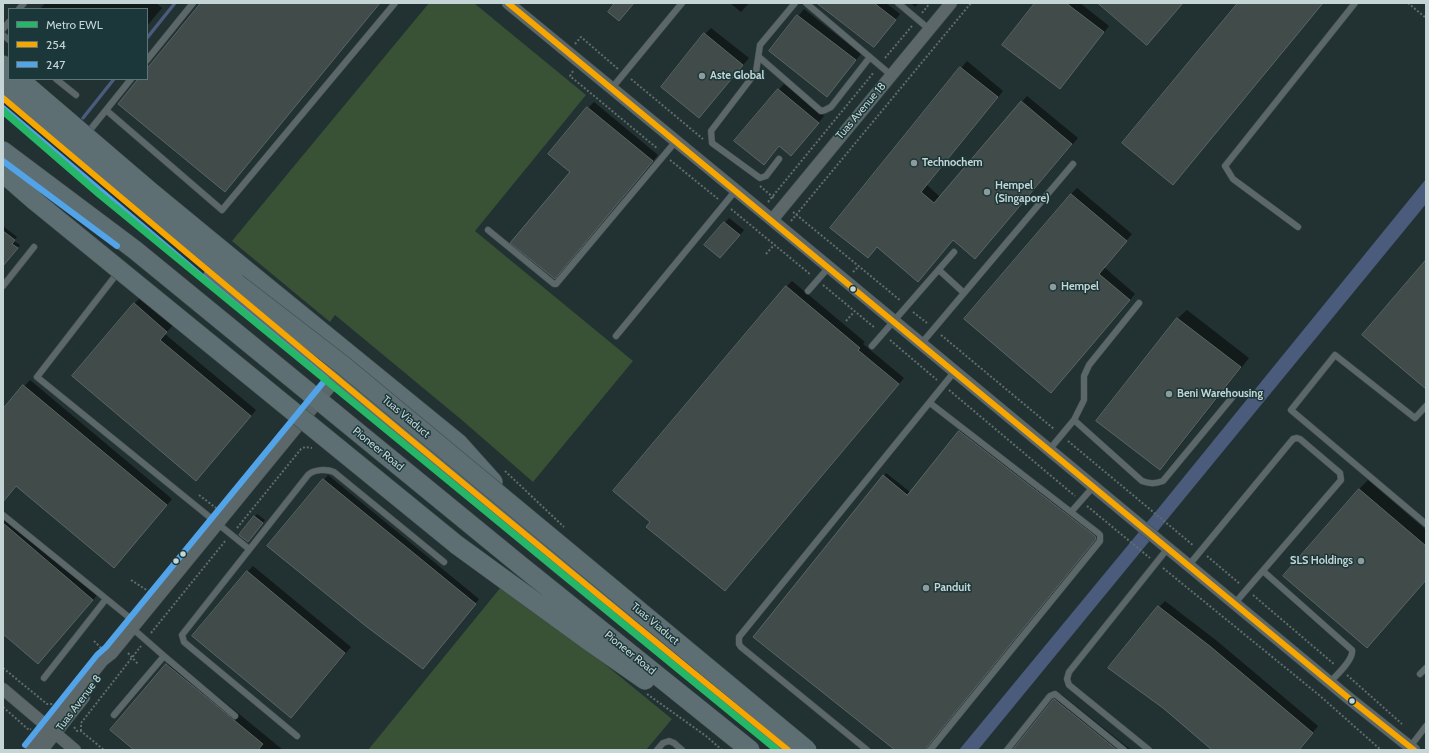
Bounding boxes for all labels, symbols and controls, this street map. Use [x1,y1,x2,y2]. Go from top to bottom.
legend [8,8,148,80]
text: Metro EWL [46,17,103,32]
text: 254 [46,37,66,52]
text: 247 [46,57,65,72]
place label: Aste Global [710,69,764,83]
marker: Aste Global [697,71,707,81]
street label: Tuas Avenue 18 [833,80,889,142]
place label: Technochem [922,156,983,170]
marker: Technochem [909,158,919,168]
place label: Hempel (Singapore) [995,179,1050,205]
marker: Hempel (Singapore) [982,187,992,197]
place label: Hempel [1061,280,1099,294]
marker: Hempel [1048,282,1058,292]
unlabelled marker [848,284,858,294]
place label: Beni Warehousing [1177,387,1263,401]
marker: Beni Warehousing [1164,389,1174,399]
street label: Tuas Viaduct [379,393,433,441]
street label: Pioneer Road [350,424,406,474]
unlabelled marker [178,549,188,559]
place label: SLS Holdings [1290,554,1353,568]
unlabelled marker [171,556,181,566]
marker: SLS Holdings [1356,556,1366,566]
place label: Panduit [934,581,971,595]
marker: Panduit [921,583,931,593]
street label: Tuas Viaduct [628,600,682,648]
street label: Pioneer Road [602,628,658,678]
street label: Tuas Avenue 8 [54,672,104,734]
unlabelled marker [1347,696,1357,706]

